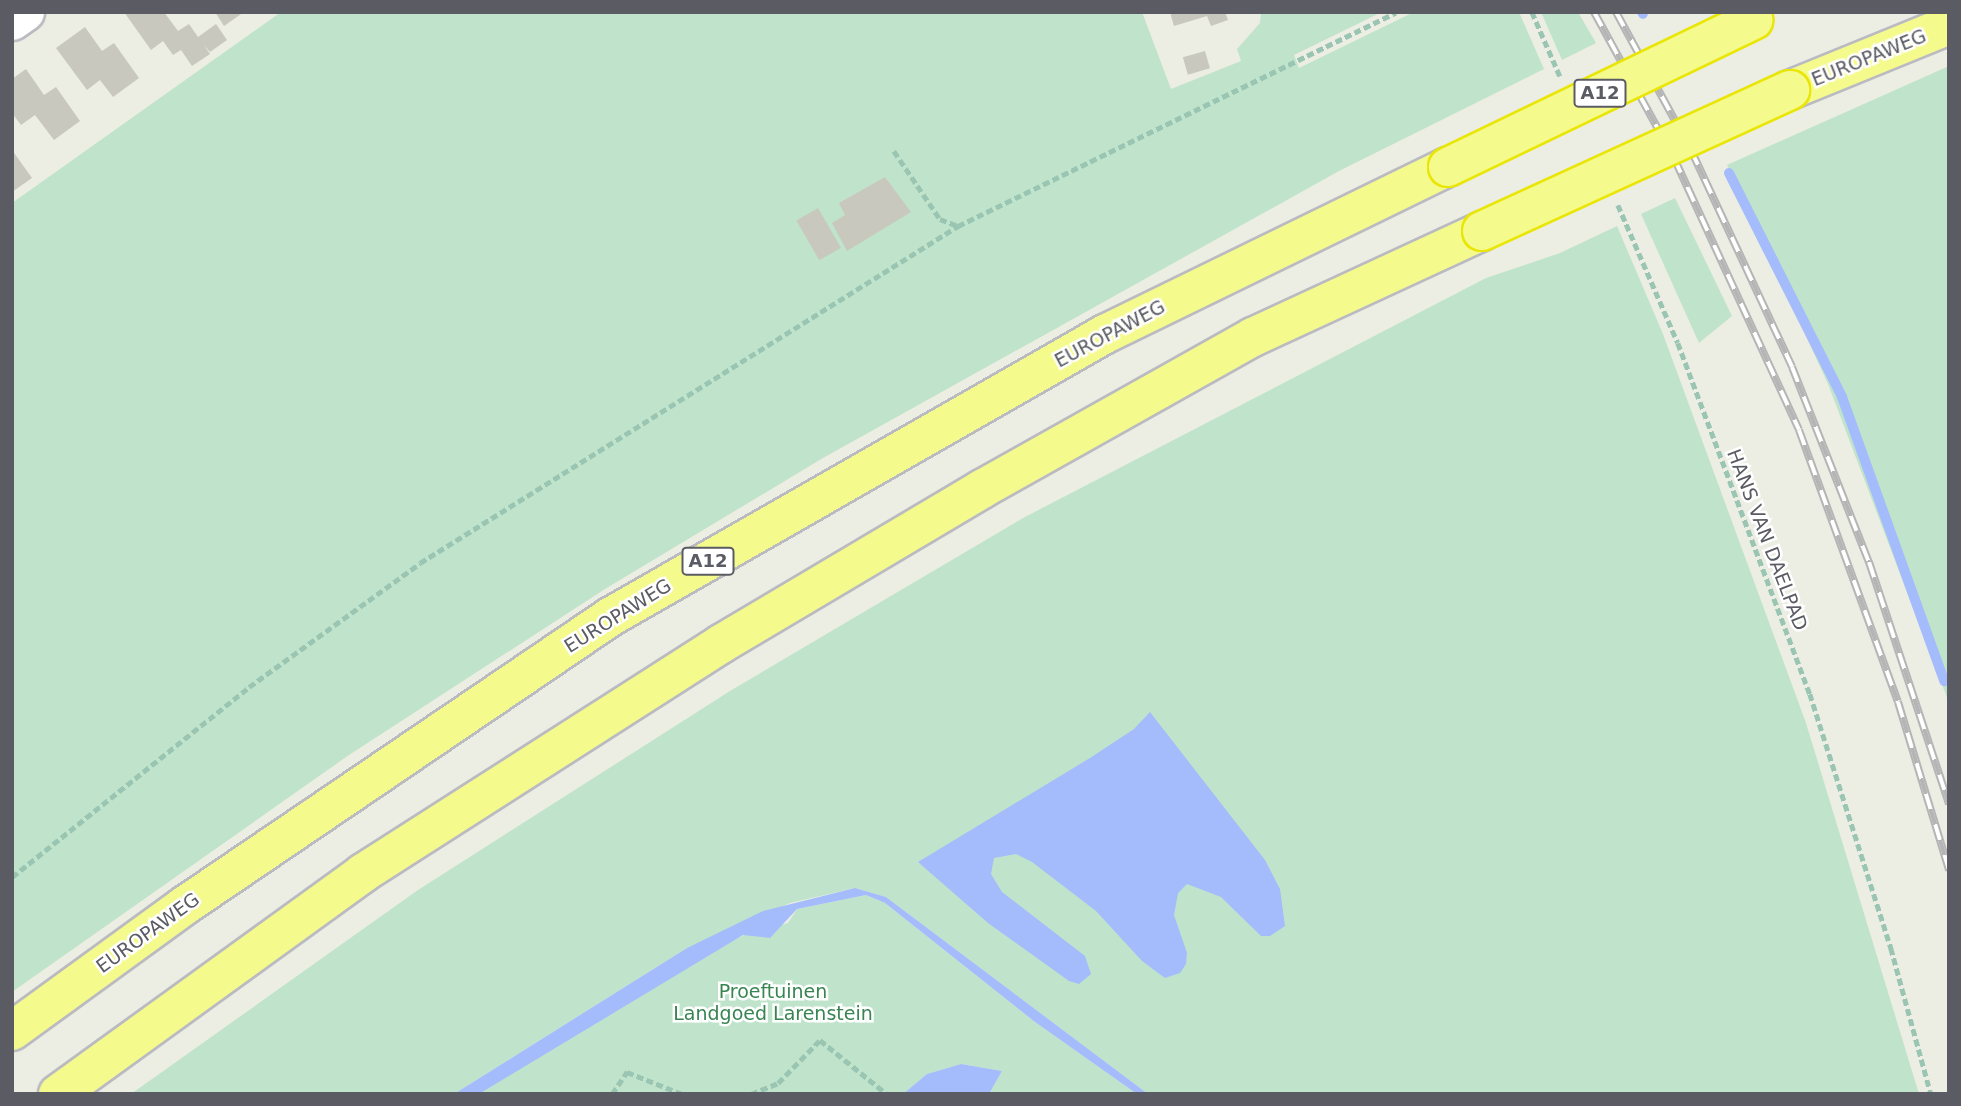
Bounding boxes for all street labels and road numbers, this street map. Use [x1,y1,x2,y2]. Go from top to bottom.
street label: EUROPAWEG [1808,25,1930,91]
road number: A12 [1572,78,1628,108]
street label: EUROPAWEG [1051,295,1169,373]
street label: HANS VAN DAELPAD [1722,446,1812,634]
road number: A12 [680,546,736,576]
street label: EUROPAWEG [560,574,676,658]
street label: EUROPAWEG [92,888,204,978]

